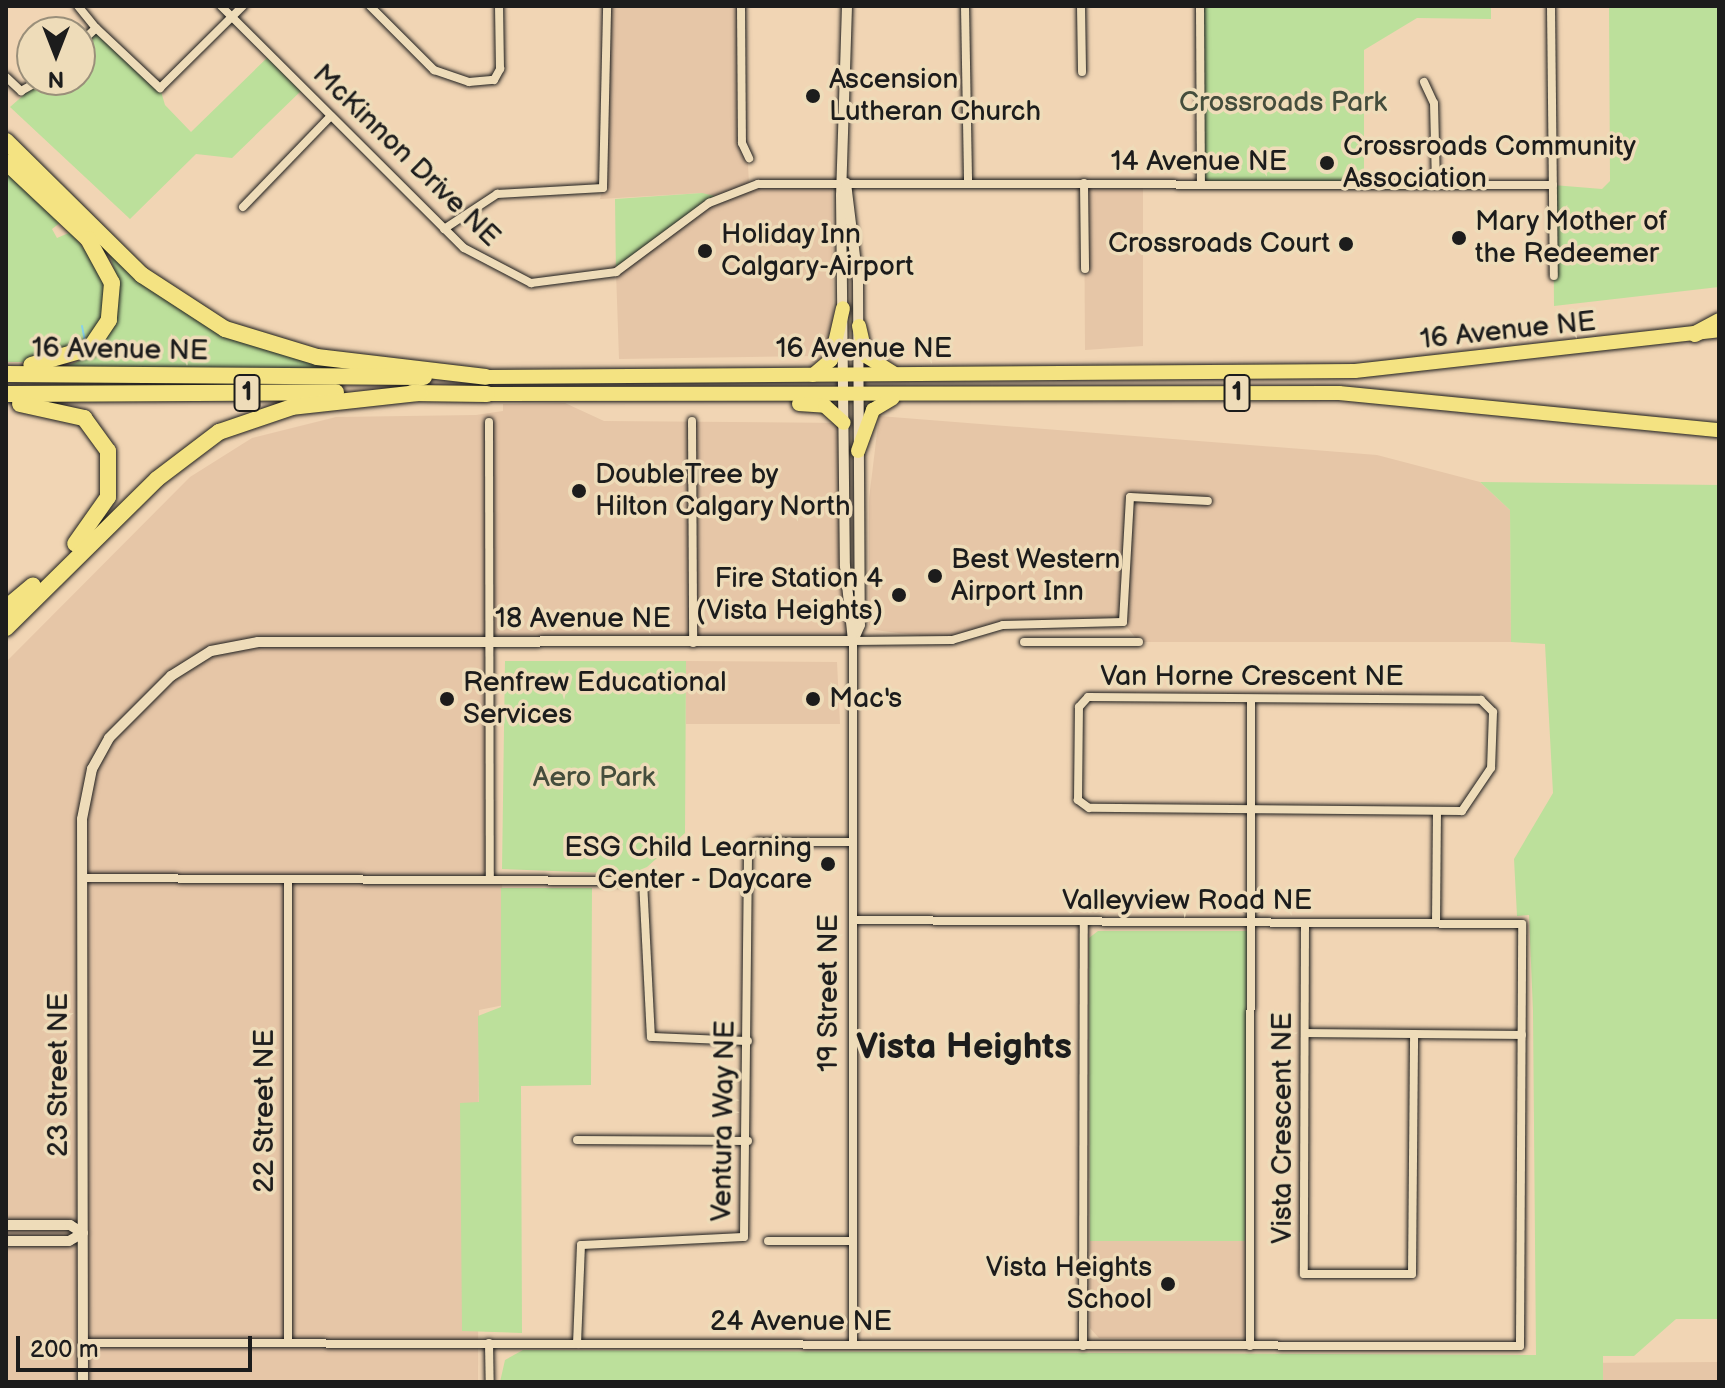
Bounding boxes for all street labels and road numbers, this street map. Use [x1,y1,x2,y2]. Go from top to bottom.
street label: McKinnon Drive NE [305,58,507,254]
street label: 14 Avenue NE [1111,145,1287,179]
street label: 16 Avenue NE [1418,305,1598,357]
street label: 16 Avenue NE [31,332,209,368]
street label: 16 Avenue NE [776,332,952,366]
road number: 1 [233,371,261,415]
road number: 1 [1223,371,1251,415]
street label: 18 Avenue NE [495,602,671,636]
street label: Van Horne Crescent NE [1100,660,1404,694]
street label: Valleyview Road NE [1062,884,1312,918]
street label: 19 Street NE [812,914,846,1072]
street label: 23 Street NE [42,993,76,1157]
street label: Vista Crescent NE [1266,1012,1300,1244]
street label: Ventura Way NE [705,1019,743,1223]
street label: 22 Street NE [248,1029,282,1193]
street label: 24 Avenue NE [710,1305,892,1339]

